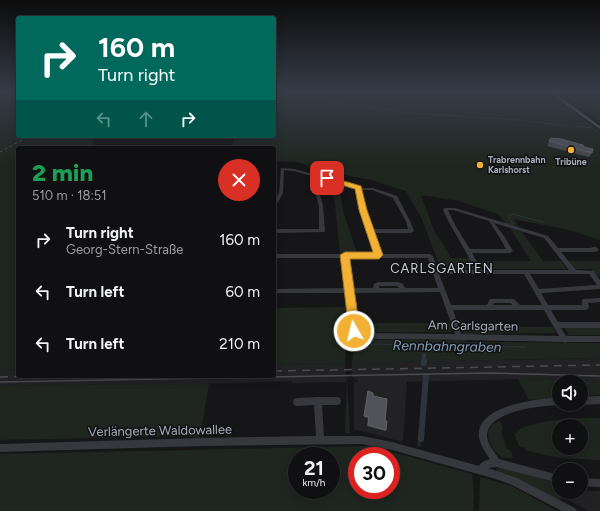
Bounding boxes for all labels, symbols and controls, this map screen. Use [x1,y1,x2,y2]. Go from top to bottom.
text: 160 m [98,30,175,64]
icon: right [32,32,84,84]
text: Turn right [98,64,175,86]
icon: left [93,108,115,130]
icon: ahead [135,108,157,130]
icon: right [177,108,199,130]
marker: Tribüne [566,145,576,155]
place label: Trabrennbahn Karlshorst [488,154,546,175]
place label: Tribüne [555,156,587,167]
text: 2 min [32,158,93,187]
button: close [218,159,260,201]
marker: Trabrennbahn Karlshorst [475,160,485,170]
pin [310,161,344,195]
icon: arrive [316,167,338,189]
text: 510 m · 18:51 [32,188,107,203]
text: Turn right [66,224,134,242]
icon: right [32,229,54,251]
text: 160 m [219,231,260,249]
text: Georg-Stern-Straße [66,242,183,257]
district label: CARLSGARTEN [390,261,494,276]
icon: left [32,281,54,303]
text: Turn left [66,283,124,301]
text: 60 m [225,283,260,301]
position arrow [333,310,375,352]
street label: Am Carlsgarten [428,317,518,334]
icon: left [32,333,54,355]
text: Turn left [66,335,124,353]
text: 210 m [219,335,260,353]
water label: Rennbahngraben [392,337,502,356]
map controls [552,375,588,499]
button: sound [552,375,588,411]
button: + [552,419,588,455]
street label: Verlängerte Waldowallee [88,422,232,439]
speed limit sign: 30 [348,447,400,499]
text: 21 [304,456,324,480]
button: − [552,463,588,499]
text: km/h [303,476,325,489]

